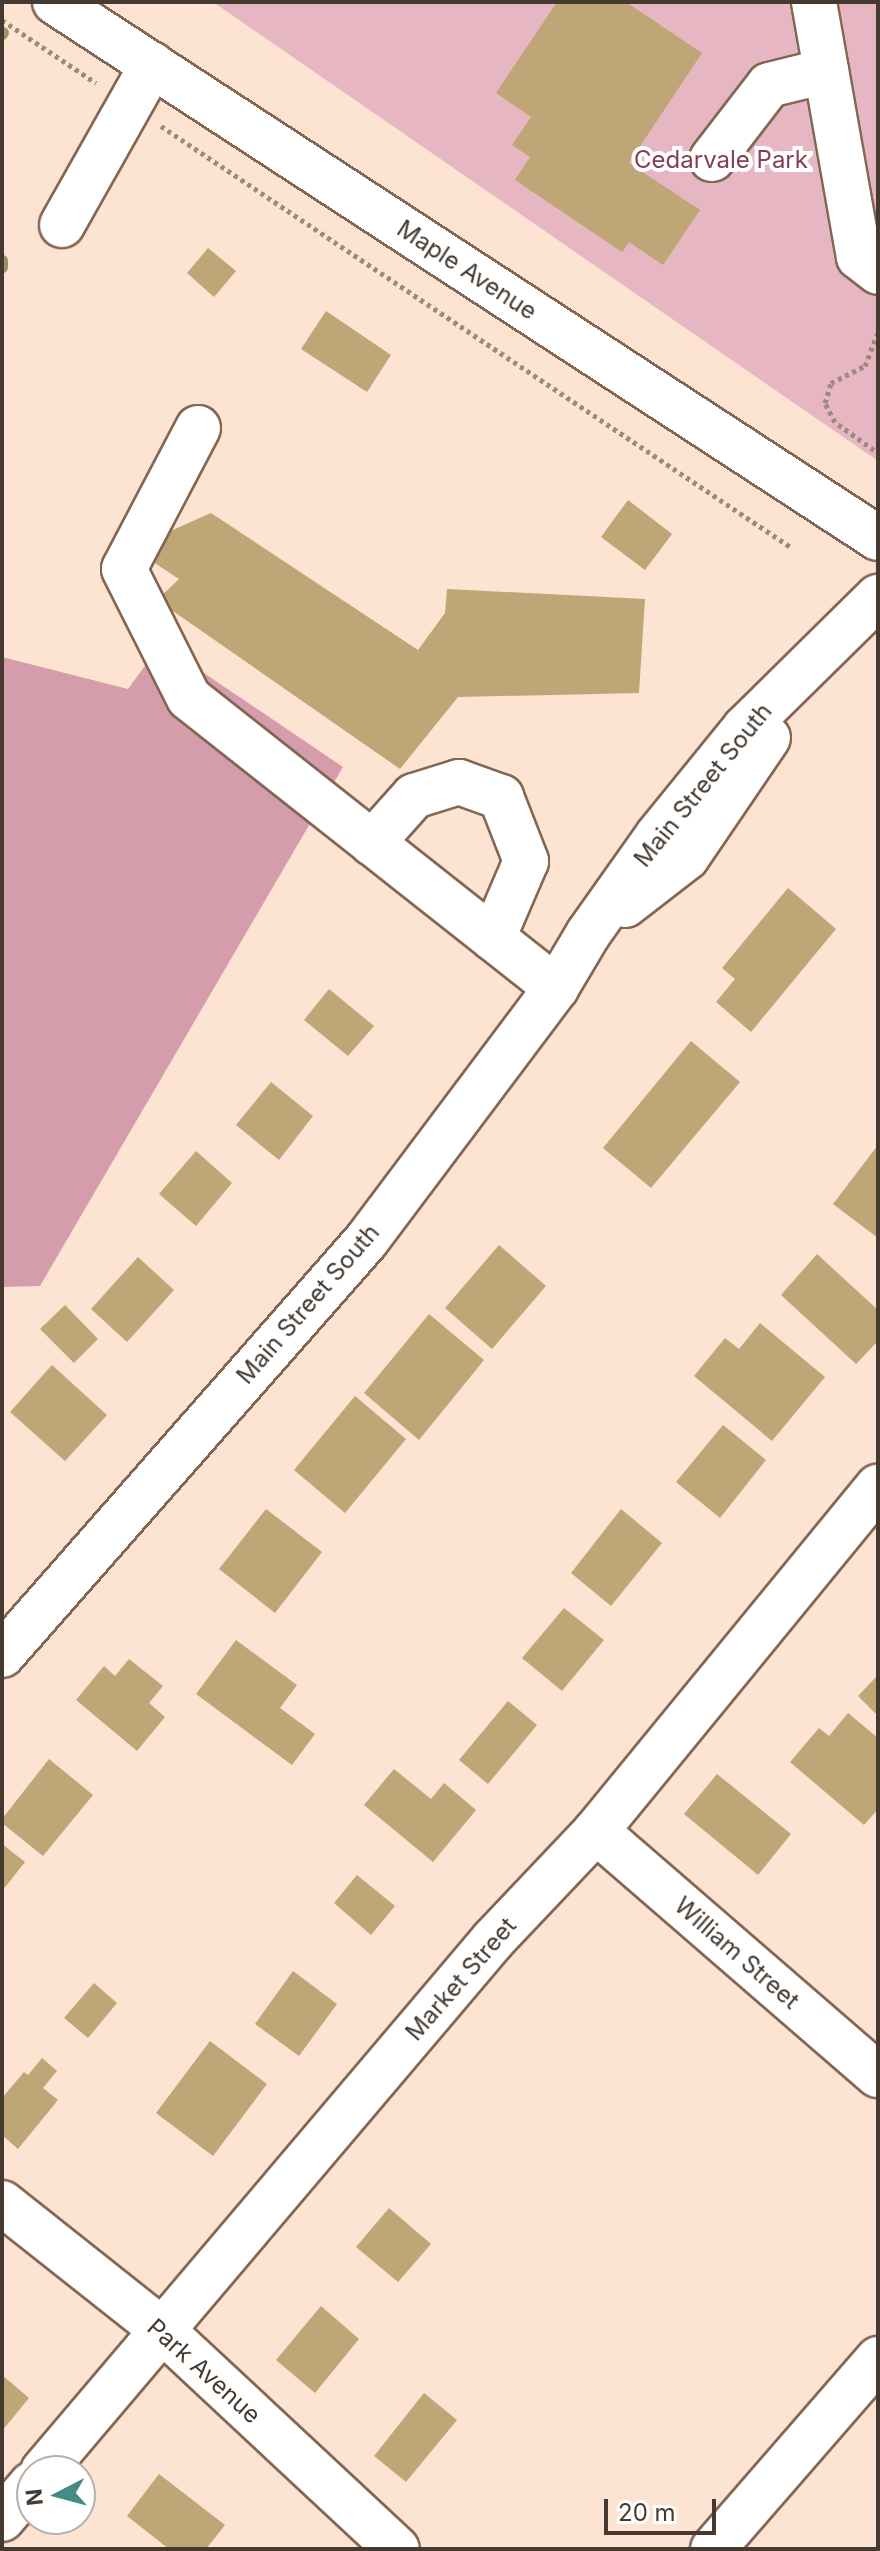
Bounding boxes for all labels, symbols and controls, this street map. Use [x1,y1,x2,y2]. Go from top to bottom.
park label: Cedarvale Park [634,146,808,174]
street label: Maple Avenue [392,214,542,326]
street label: Main Street South [628,697,778,873]
street label: Main Street South [231,1218,385,1390]
street label: William Street [669,1891,805,2015]
street label: Market Street [400,1912,522,2046]
street label: Park Avenue [141,2313,267,2429]
north arrow [16,2455,96,2535]
scale bar [608,2483,720,2533]
text: N [20,2488,48,2507]
text: 20 m [618,2498,676,2527]

